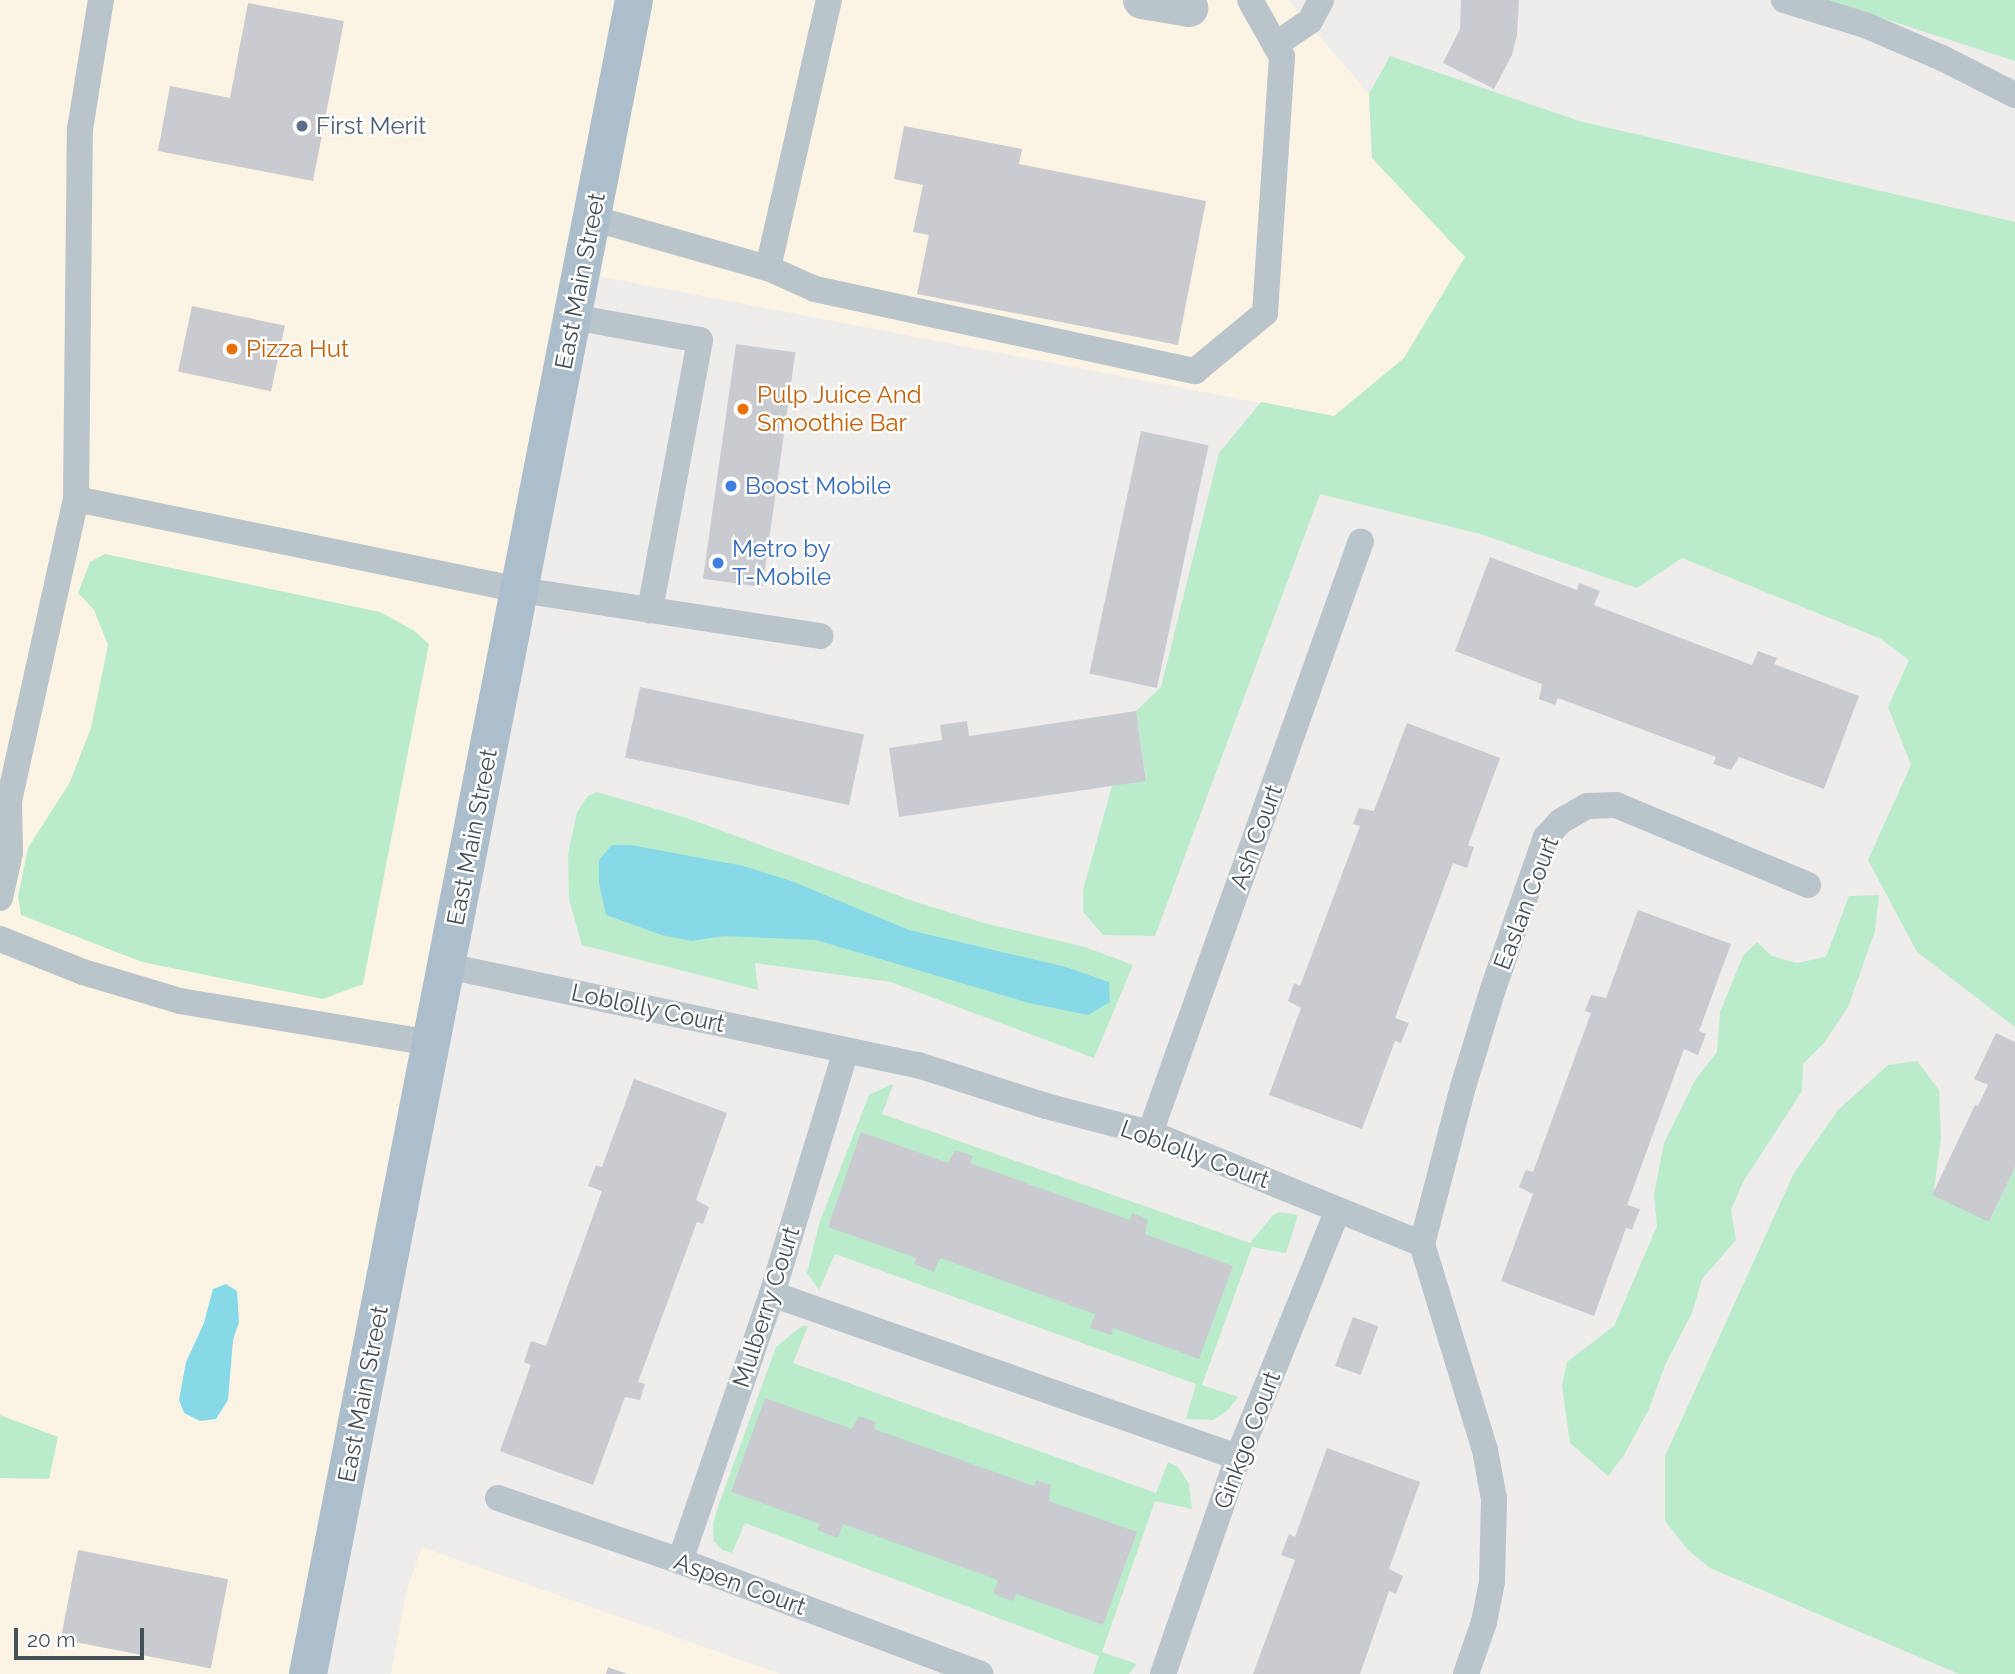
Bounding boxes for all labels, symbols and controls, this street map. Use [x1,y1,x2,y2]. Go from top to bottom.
place label: First Merit [316,112,426,140]
marker: First Merit [294,118,310,134]
street label: East Main Street [549,190,611,372]
place label: Pizza Hut [246,335,349,363]
marker: Pizza Hut [224,341,240,357]
place label: Pulp Juice And Smoothie Bar [757,381,923,437]
marker: Pulp Juice And Smoothie Bar [735,401,751,417]
place label: Boost Mobile [745,472,891,500]
marker: Boost Mobile [723,478,739,494]
place label: Metro by T-Mobile [732,535,831,591]
marker: Metro by T-Mobile [710,555,726,571]
street label: East Main Street [441,746,503,928]
street label: Ash Court [1224,781,1288,893]
street label: Easlan Court [1487,832,1565,974]
street label: Loblolly Court [568,978,728,1038]
street label: Loblolly Court [1116,1114,1274,1194]
street label: Mulberry Court [726,1223,806,1391]
street label: East Main Street [332,1303,394,1485]
street label: Ginkgo Court [1208,1367,1286,1513]
street label: Aspen Court [670,1547,810,1621]
scale bar [18,1614,147,1658]
text: 20 m [27,1627,75,1652]

